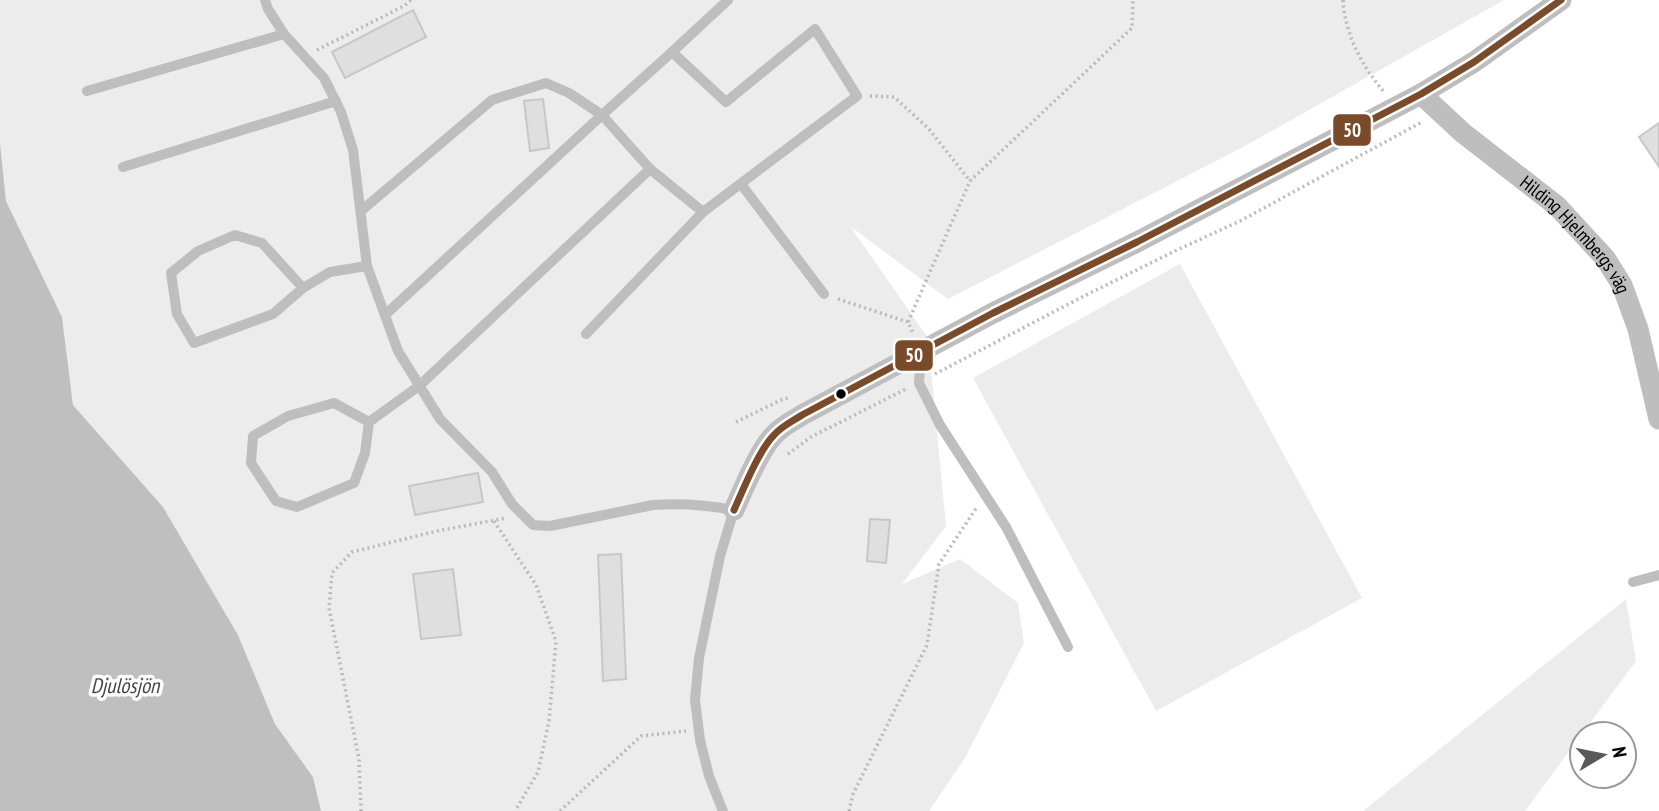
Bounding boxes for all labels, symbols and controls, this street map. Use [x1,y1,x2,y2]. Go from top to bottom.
line badge: 50 [1332,113,1372,147]
text: 50 [1343,118,1361,142]
street label: Hilding Hjelmbergs väg [1516,170,1636,297]
line badge: 50 [894,339,934,372]
text: 50 [905,343,923,367]
unlabelled marker [834,387,848,401]
water label: Djulösjön [91,672,161,699]
north arrow [1568,720,1638,790]
text: N [1607,745,1632,759]

